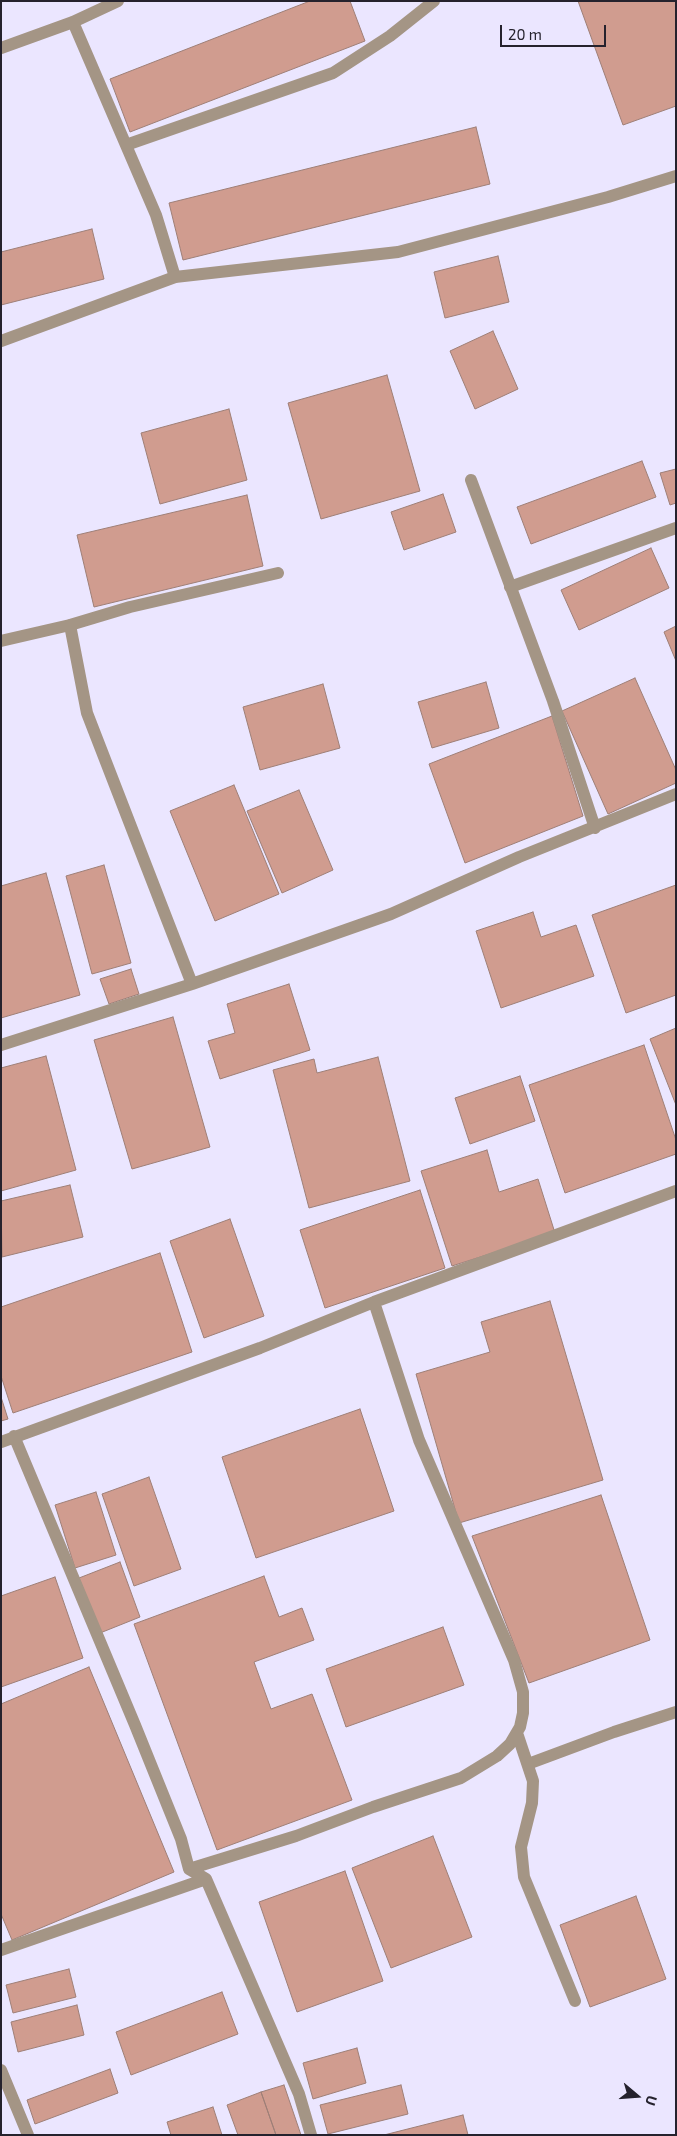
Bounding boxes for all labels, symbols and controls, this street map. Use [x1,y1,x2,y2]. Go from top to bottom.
scale bar [502,15,608,47]
text: 20 m [508,25,542,43]
north arrow [612,2071,662,2121]
text: U [642,2094,661,2108]

